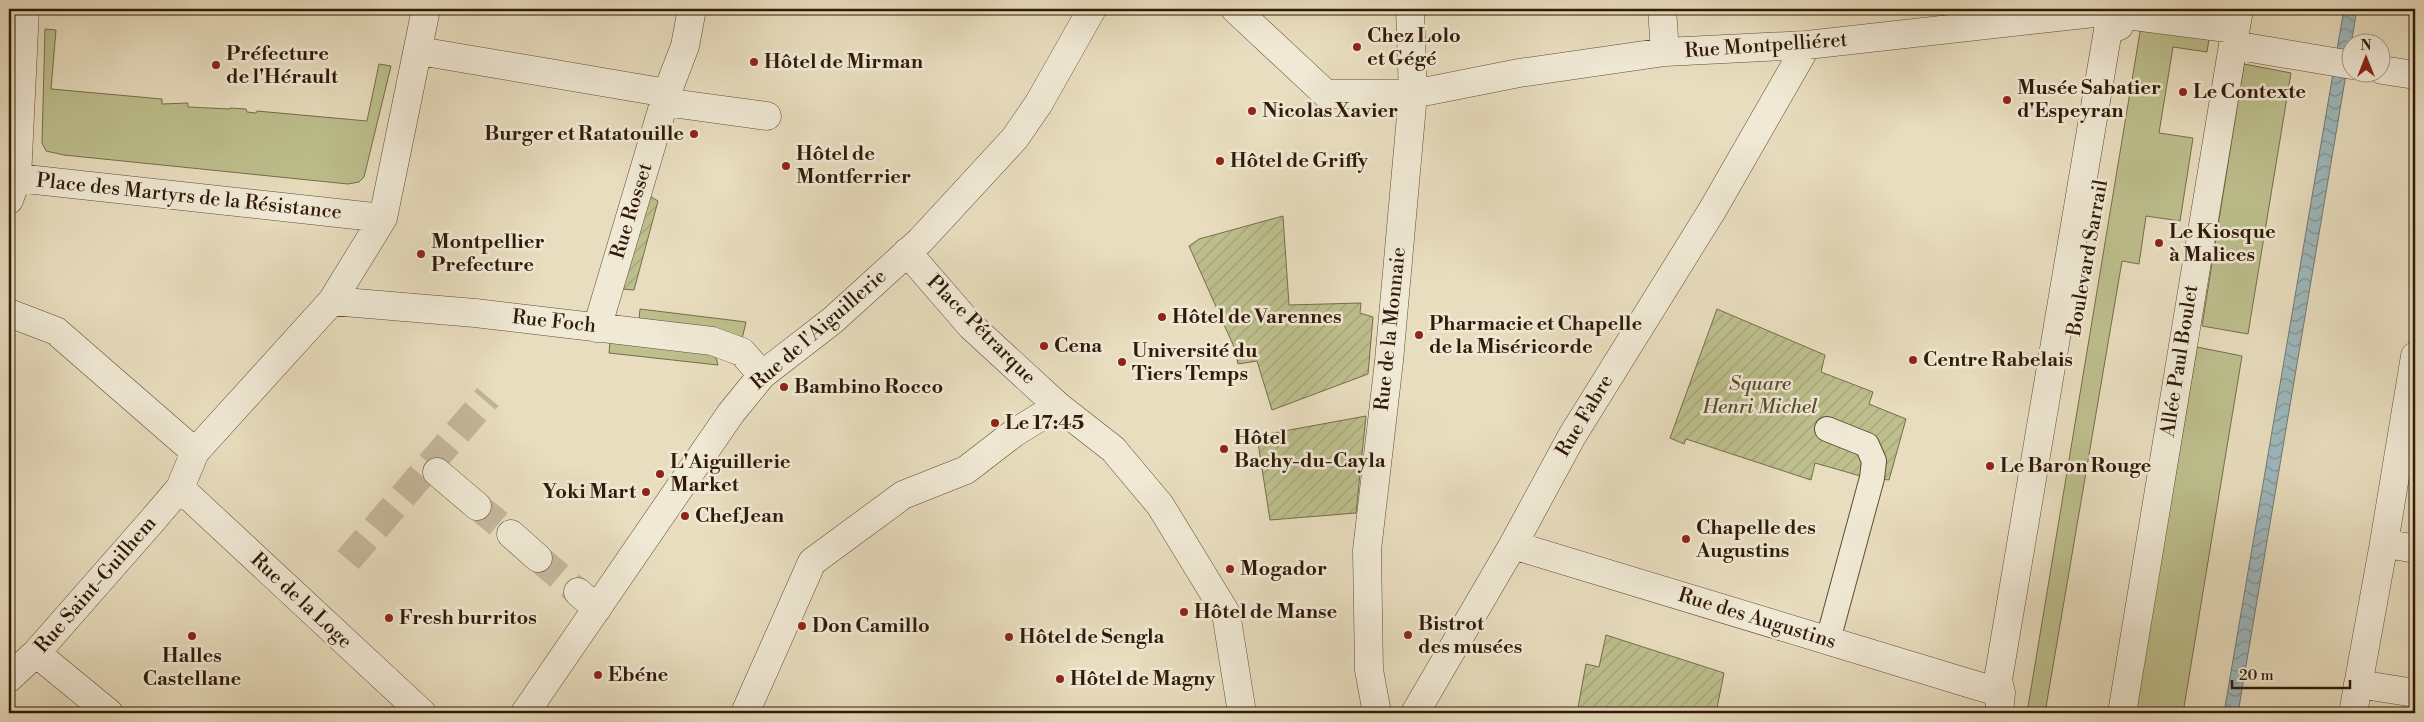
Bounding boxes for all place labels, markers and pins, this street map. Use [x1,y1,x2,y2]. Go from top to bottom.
place label: Chez Lolo et Gégé [1367,24,1461,72]
marker: Chez Lolo et Gégé [1351,41,1363,53]
place label: Préfecture de l'Hérault [226,42,339,90]
place label: Hôtel de Mirman [764,50,924,75]
marker: Hôtel de Mirman [748,56,760,68]
marker: Préfecture de l'Hérault [210,59,222,71]
place label: Musée Sabatier d'Espeyran [2017,76,2161,124]
place label: Le Contexte [2193,80,2306,105]
marker: Le Contexte [2177,86,2189,98]
marker: Musée Sabatier d'Espeyran [2001,94,2013,106]
place label: Nicolas Xavier [1262,99,1398,124]
marker: Nicolas Xavier [1246,105,1258,117]
place label: Burger et Ratatouille [484,122,684,147]
marker: Burger et Ratatouille [688,128,700,140]
place label: Hôtel de Montferrier [796,142,911,190]
place label: Hôtel de Griffy [1230,149,1369,174]
marker: Hôtel de Griffy [1214,155,1226,167]
marker: Hôtel de Montferrier [780,160,792,172]
place label: Le Kiosque à Malices [2169,220,2276,268]
place label: Montpellier Prefecture [431,230,545,278]
marker: Le Kiosque à Malices [2153,237,2165,249]
marker: Montpellier Prefecture [415,248,427,260]
place label: Hôtel de Varennes [1172,305,1342,330]
marker: Hôtel de Varennes [1156,311,1168,323]
place label: Pharmacie et Chapelle de la Miséricorde [1429,312,1642,360]
marker: Pharmacie et Chapelle de la Miséricorde [1413,329,1425,341]
place label: Cena [1054,334,1102,359]
place label: Université du Tiers Temps [1132,339,1258,387]
marker: Cena [1038,340,1050,352]
place label: Centre Rabelais [1923,348,2073,373]
marker: Centre Rabelais [1907,354,1919,366]
marker: Université du Tiers Temps [1116,356,1128,368]
place label: Bambino Rocco [794,375,943,400]
marker: Bambino Rocco [778,381,790,393]
place label: Le 17:45 [1005,411,1084,436]
marker: Le 17:45 [989,417,1001,429]
place label: Hôtel Bachy-du-Cayla [1234,426,1386,474]
marker: Hôtel Bachy-du-Cayla [1218,443,1230,455]
place label: L'Aiguillerie Market [670,450,791,498]
place label: Le Baron Rouge [2000,454,2152,479]
marker: Le Baron Rouge [1984,460,1996,472]
marker: L'Aiguillerie Market [654,468,666,480]
place label: Yoki Mart [542,480,637,505]
marker: Yoki Mart [640,486,652,498]
place label: Chef Jean [695,504,785,529]
marker: Chef Jean [679,510,691,522]
place label: Chapelle des Augustins [1695,516,1816,564]
marker: Chapelle des Augustins [1680,533,1692,545]
place label: Mogador [1240,557,1327,582]
marker: Mogador [1224,563,1236,575]
place label: Hôtel de Manse [1194,600,1338,625]
place label: Fresh burritos [399,606,537,631]
marker: Hôtel de Manse [1178,606,1190,618]
marker: Fresh burritos [383,612,395,624]
place label: Bistrot des musées [1418,612,1522,660]
place label: Don Camillo [812,614,930,639]
marker: Don Camillo [796,620,808,632]
place label: Hôtel de Sengla [1019,625,1165,650]
marker: Bistrot des musées [1402,629,1414,641]
marker: Halles Castellane [186,630,198,642]
marker: Hôtel de Sengla [1003,631,1015,643]
place label: Halles Castellane [143,644,242,692]
place label: Ebéne [608,663,669,688]
place label: Hôtel de Magny [1070,667,1216,692]
marker: Ebéne [592,669,604,681]
marker: Hôtel de Magny [1054,673,1066,685]

